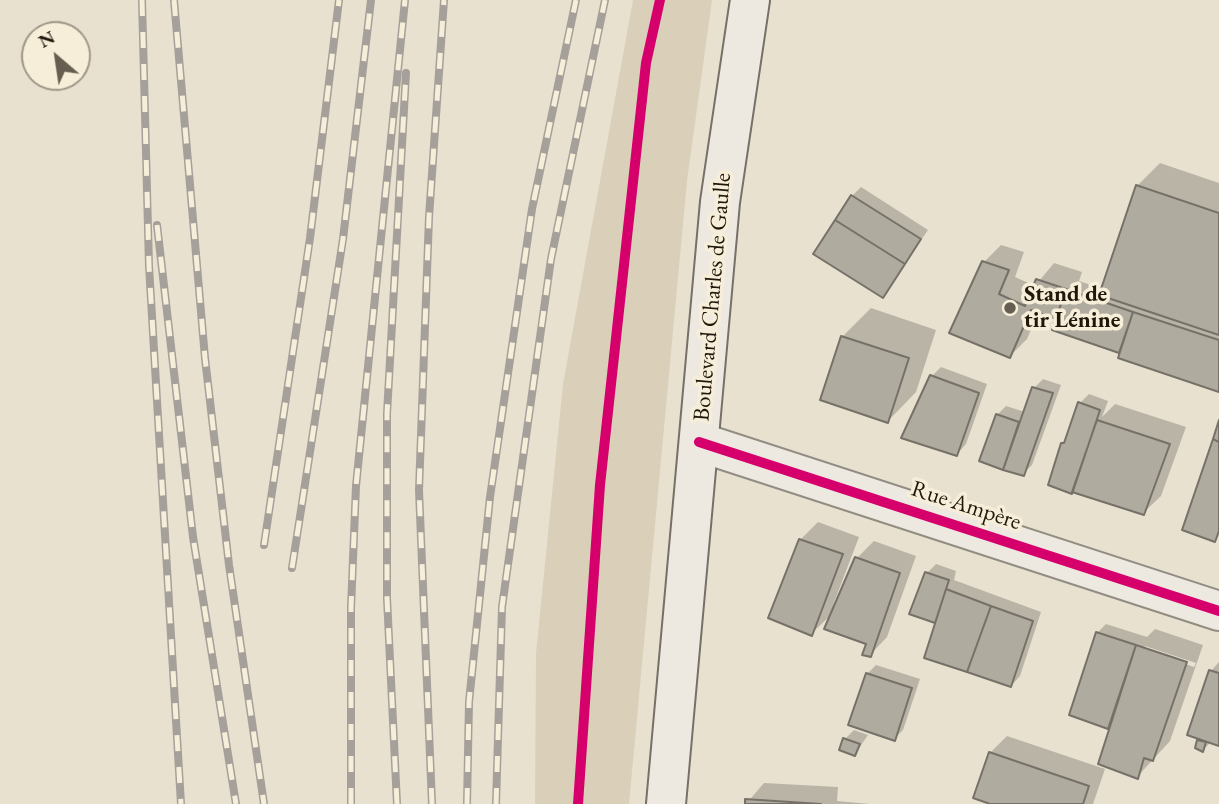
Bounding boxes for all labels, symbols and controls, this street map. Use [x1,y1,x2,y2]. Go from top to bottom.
north arrow [21,21,91,91]
text: N [34,24,59,54]
street label: Boulevard Charles de Gaulle [688,172,738,422]
place label: Stand de tir Lénine [1024,281,1120,335]
marker: Stand de tir Lénine [1002,300,1018,316]
street label: Rue Ampère [908,475,1024,537]

